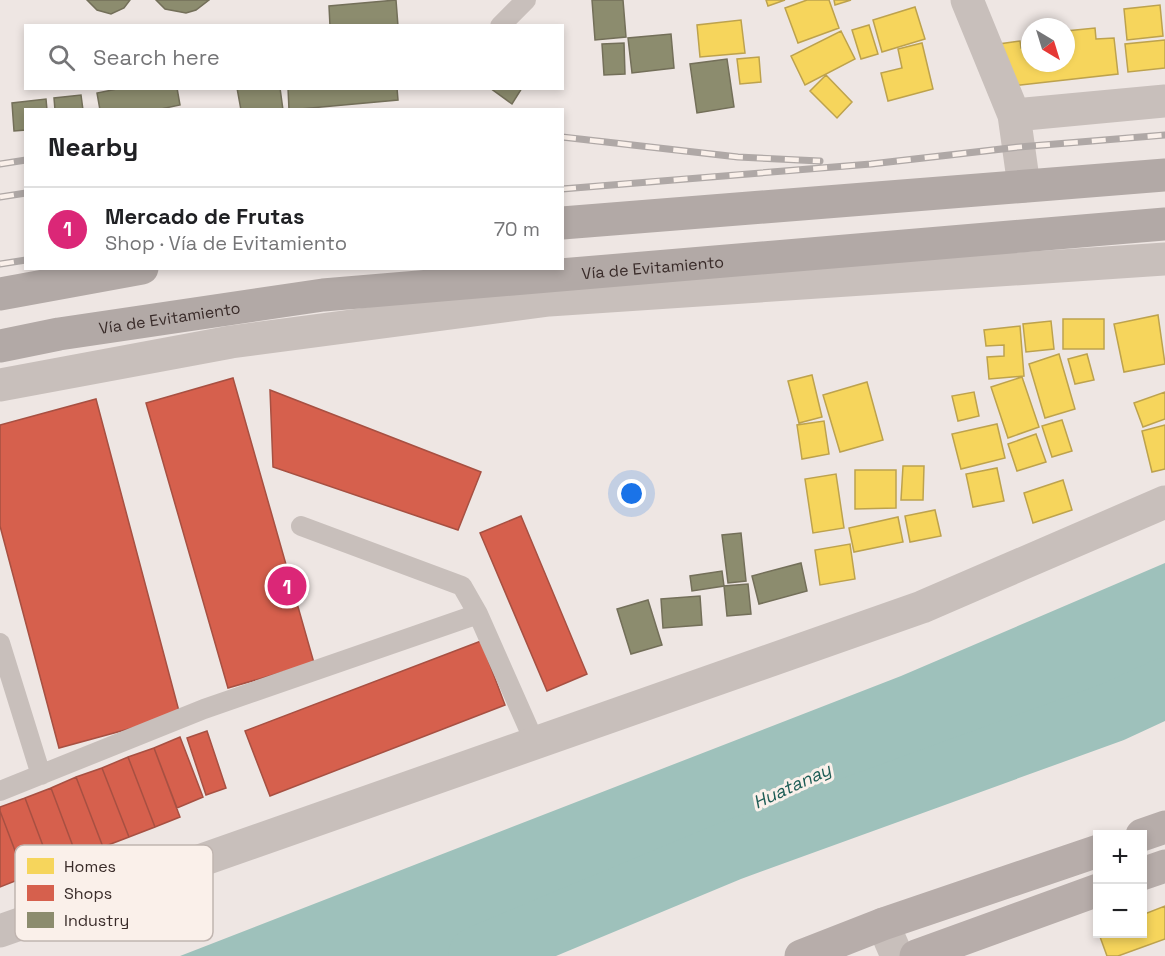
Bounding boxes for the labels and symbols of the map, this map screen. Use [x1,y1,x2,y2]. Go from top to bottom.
north arrow [1021,18,1075,72]
street label: Vía de Evitamiento [581,251,725,284]
street label: Vía de Evitamiento [97,297,242,339]
your location [617,479,646,508]
pin: 1 [268,564,306,608]
water label: Huatanay [749,757,835,814]
legend [15,845,213,941]
text: Homes [64,856,116,877]
text: Shops [64,883,112,904]
text: Industry [64,910,129,931]

